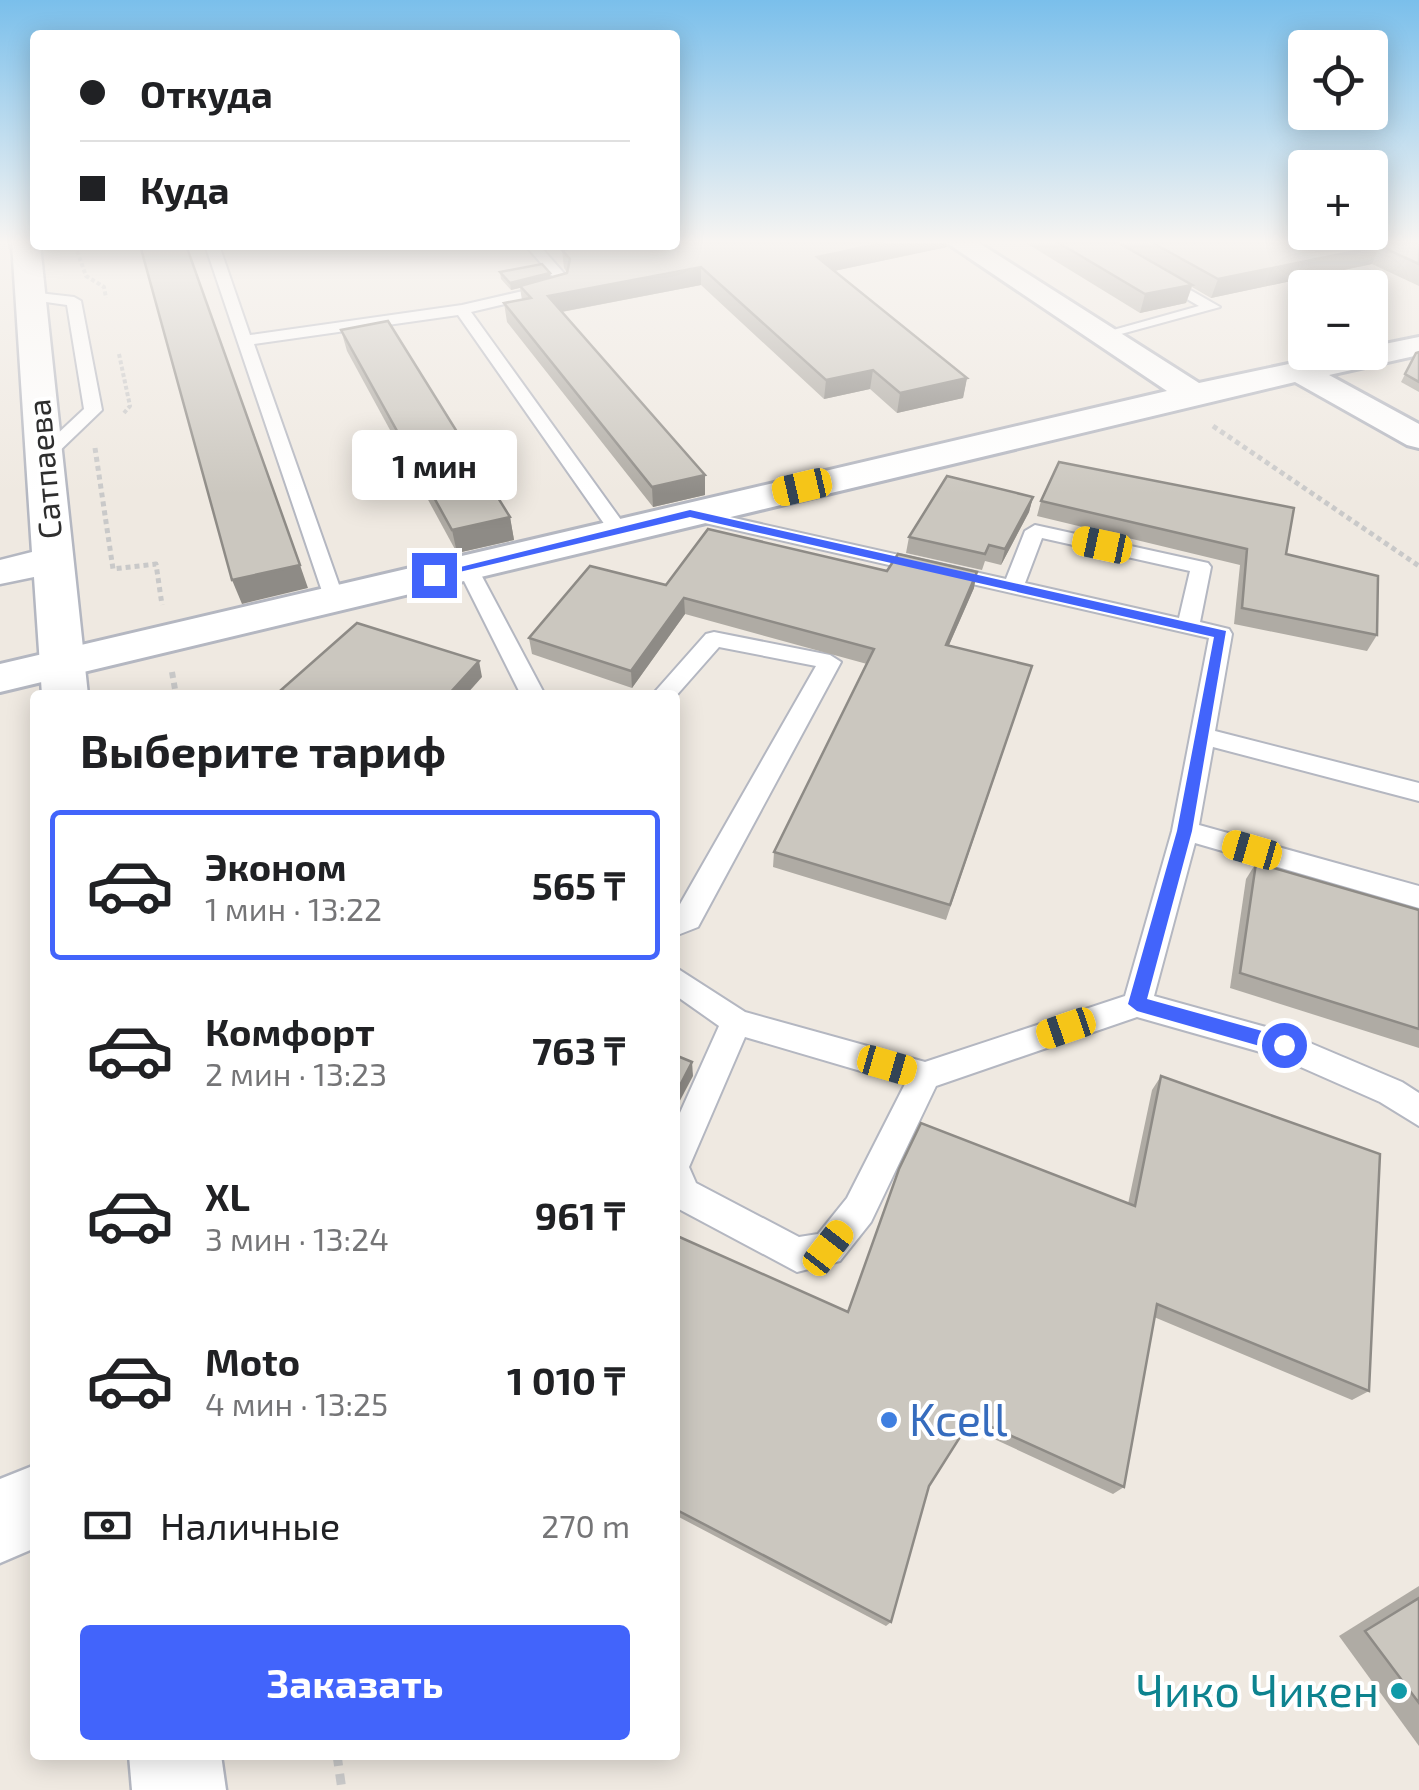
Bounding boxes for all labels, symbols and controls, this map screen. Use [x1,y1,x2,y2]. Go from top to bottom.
map controls [1288,30,1388,370]
button: locate [1288,30,1388,130]
text: Откуда [140,70,273,116]
button: + [1288,150,1388,250]
text: Куда [140,166,229,212]
button: − [1288,270,1388,370]
street label: Сатпаева [18,398,68,541]
callout: 1 мин [352,430,516,500]
text: 1 мин [392,446,477,484]
car [769,466,835,508]
car [1070,524,1134,566]
route end [412,553,457,598]
text: Выберите тариф [80,723,446,777]
car [1219,827,1285,873]
icon: car [85,840,175,930]
text: Эконом [205,843,347,889]
text: 565 ₸ [532,862,625,908]
text: 1 мин · 13:22 [205,889,382,927]
car [1033,1004,1099,1052]
icon: car [85,1005,175,1095]
text: Комфорт [205,1008,375,1054]
route start [1262,1023,1307,1068]
text: 763 ₸ [532,1027,625,1073]
car [854,1042,920,1088]
text: 2 мин · 13:23 [205,1054,387,1092]
icon: car [85,1170,175,1260]
text: XL [205,1173,250,1219]
text: 961 ₸ [535,1192,625,1238]
car [798,1215,858,1281]
text: 3 мин · 13:24 [205,1219,389,1257]
icon: car [85,1335,175,1425]
text: Moto [205,1338,300,1384]
text: 1 010 ₸ [507,1357,625,1403]
text: 4 мин · 13:25 [205,1384,388,1422]
place label: Kcell [909,1391,1008,1445]
marker: Kcell [878,1409,900,1431]
icon: cash [80,1498,135,1553]
text: Наличные [160,1502,340,1548]
text: 270 m [541,1506,630,1544]
button: Заказать [80,1625,630,1740]
place label: Чико Чикен [1136,1662,1379,1716]
marker: Чико Чикен [1388,1680,1410,1702]

